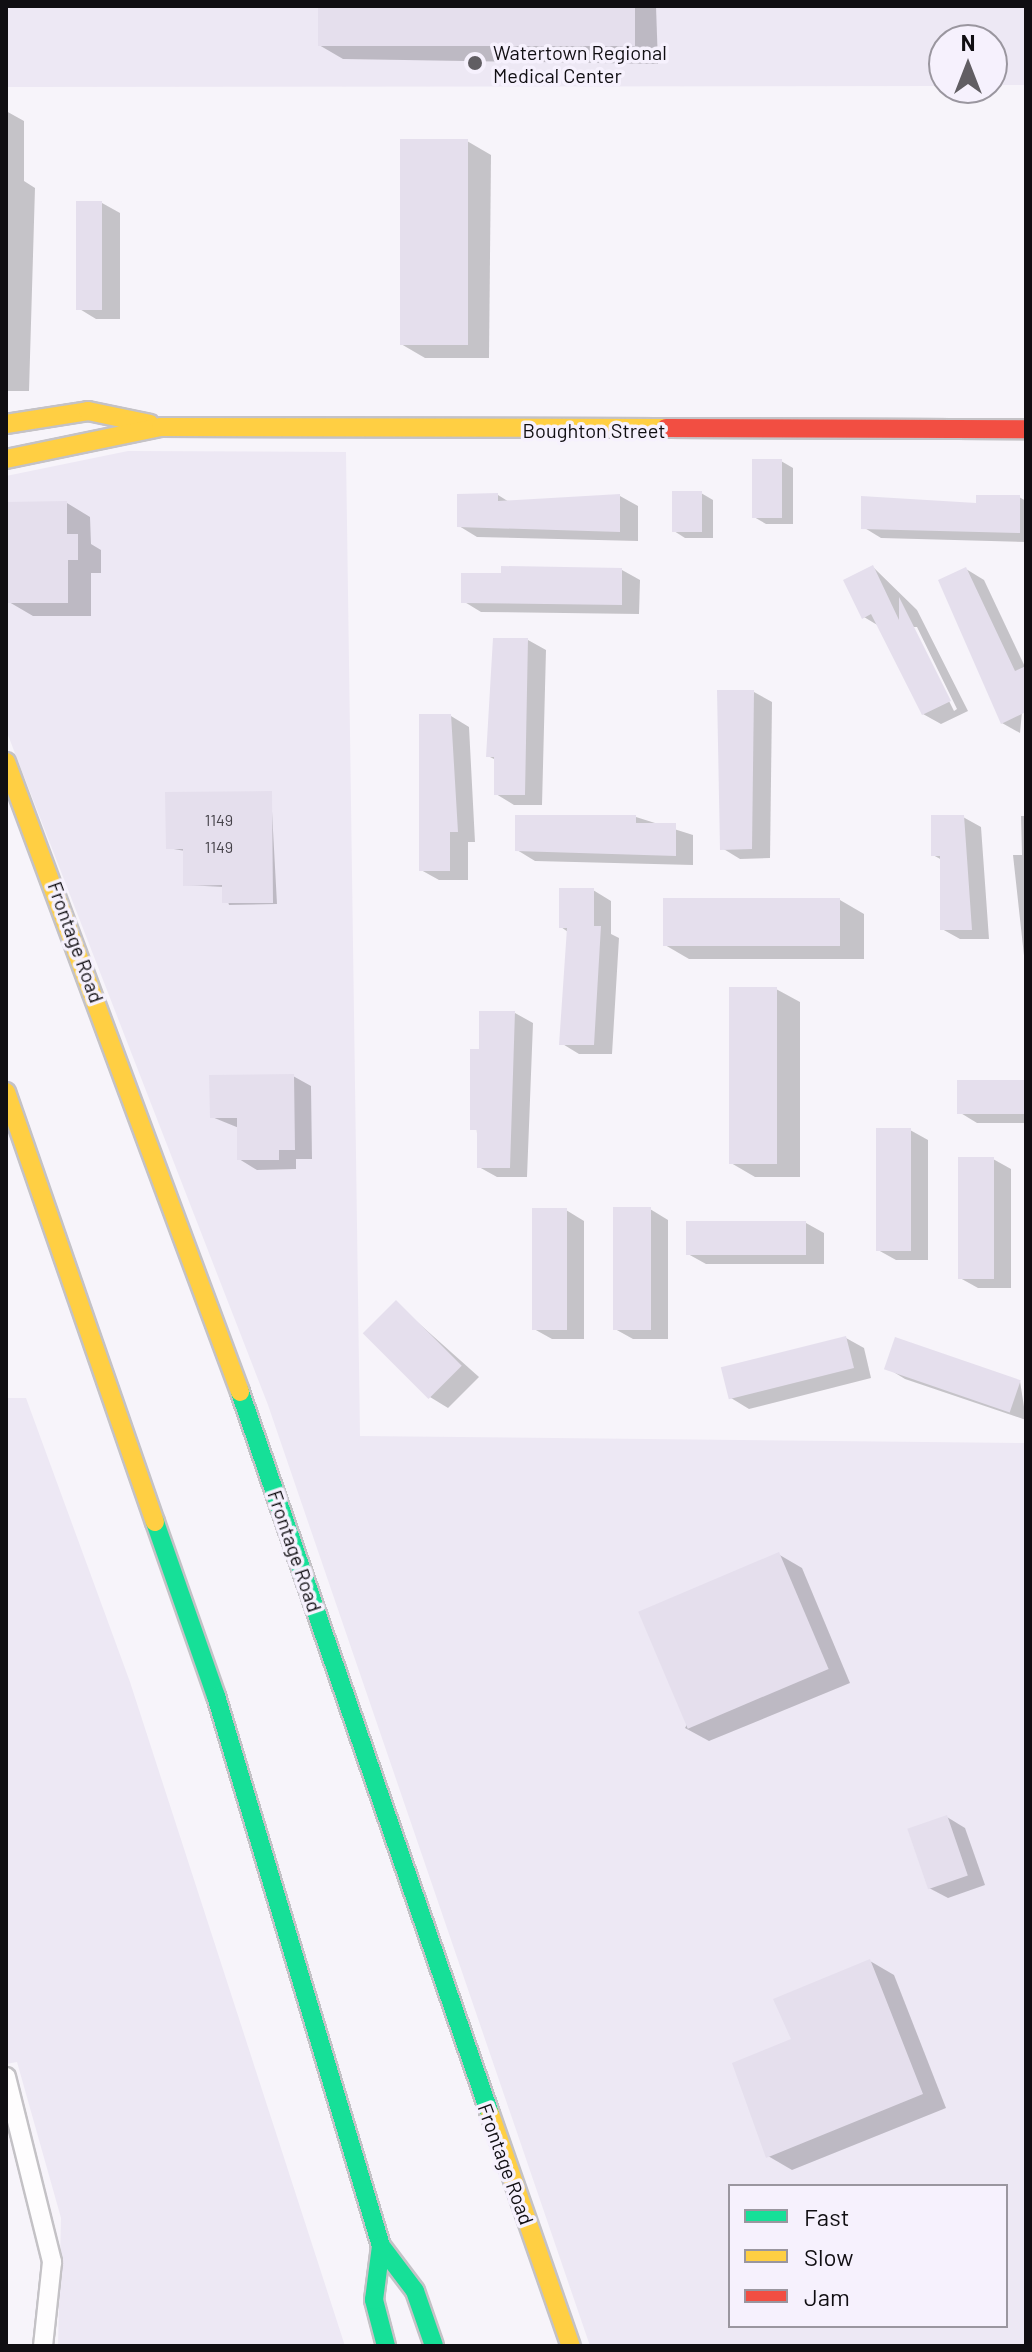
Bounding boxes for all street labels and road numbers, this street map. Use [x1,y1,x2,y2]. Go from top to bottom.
street label: Boughton Street [523,418,665,442]
street label: Frontage Road [43,878,109,1006]
street label: Frontage Road [263,1487,327,1615]
street label: Frontage Road [473,2100,539,2228]

